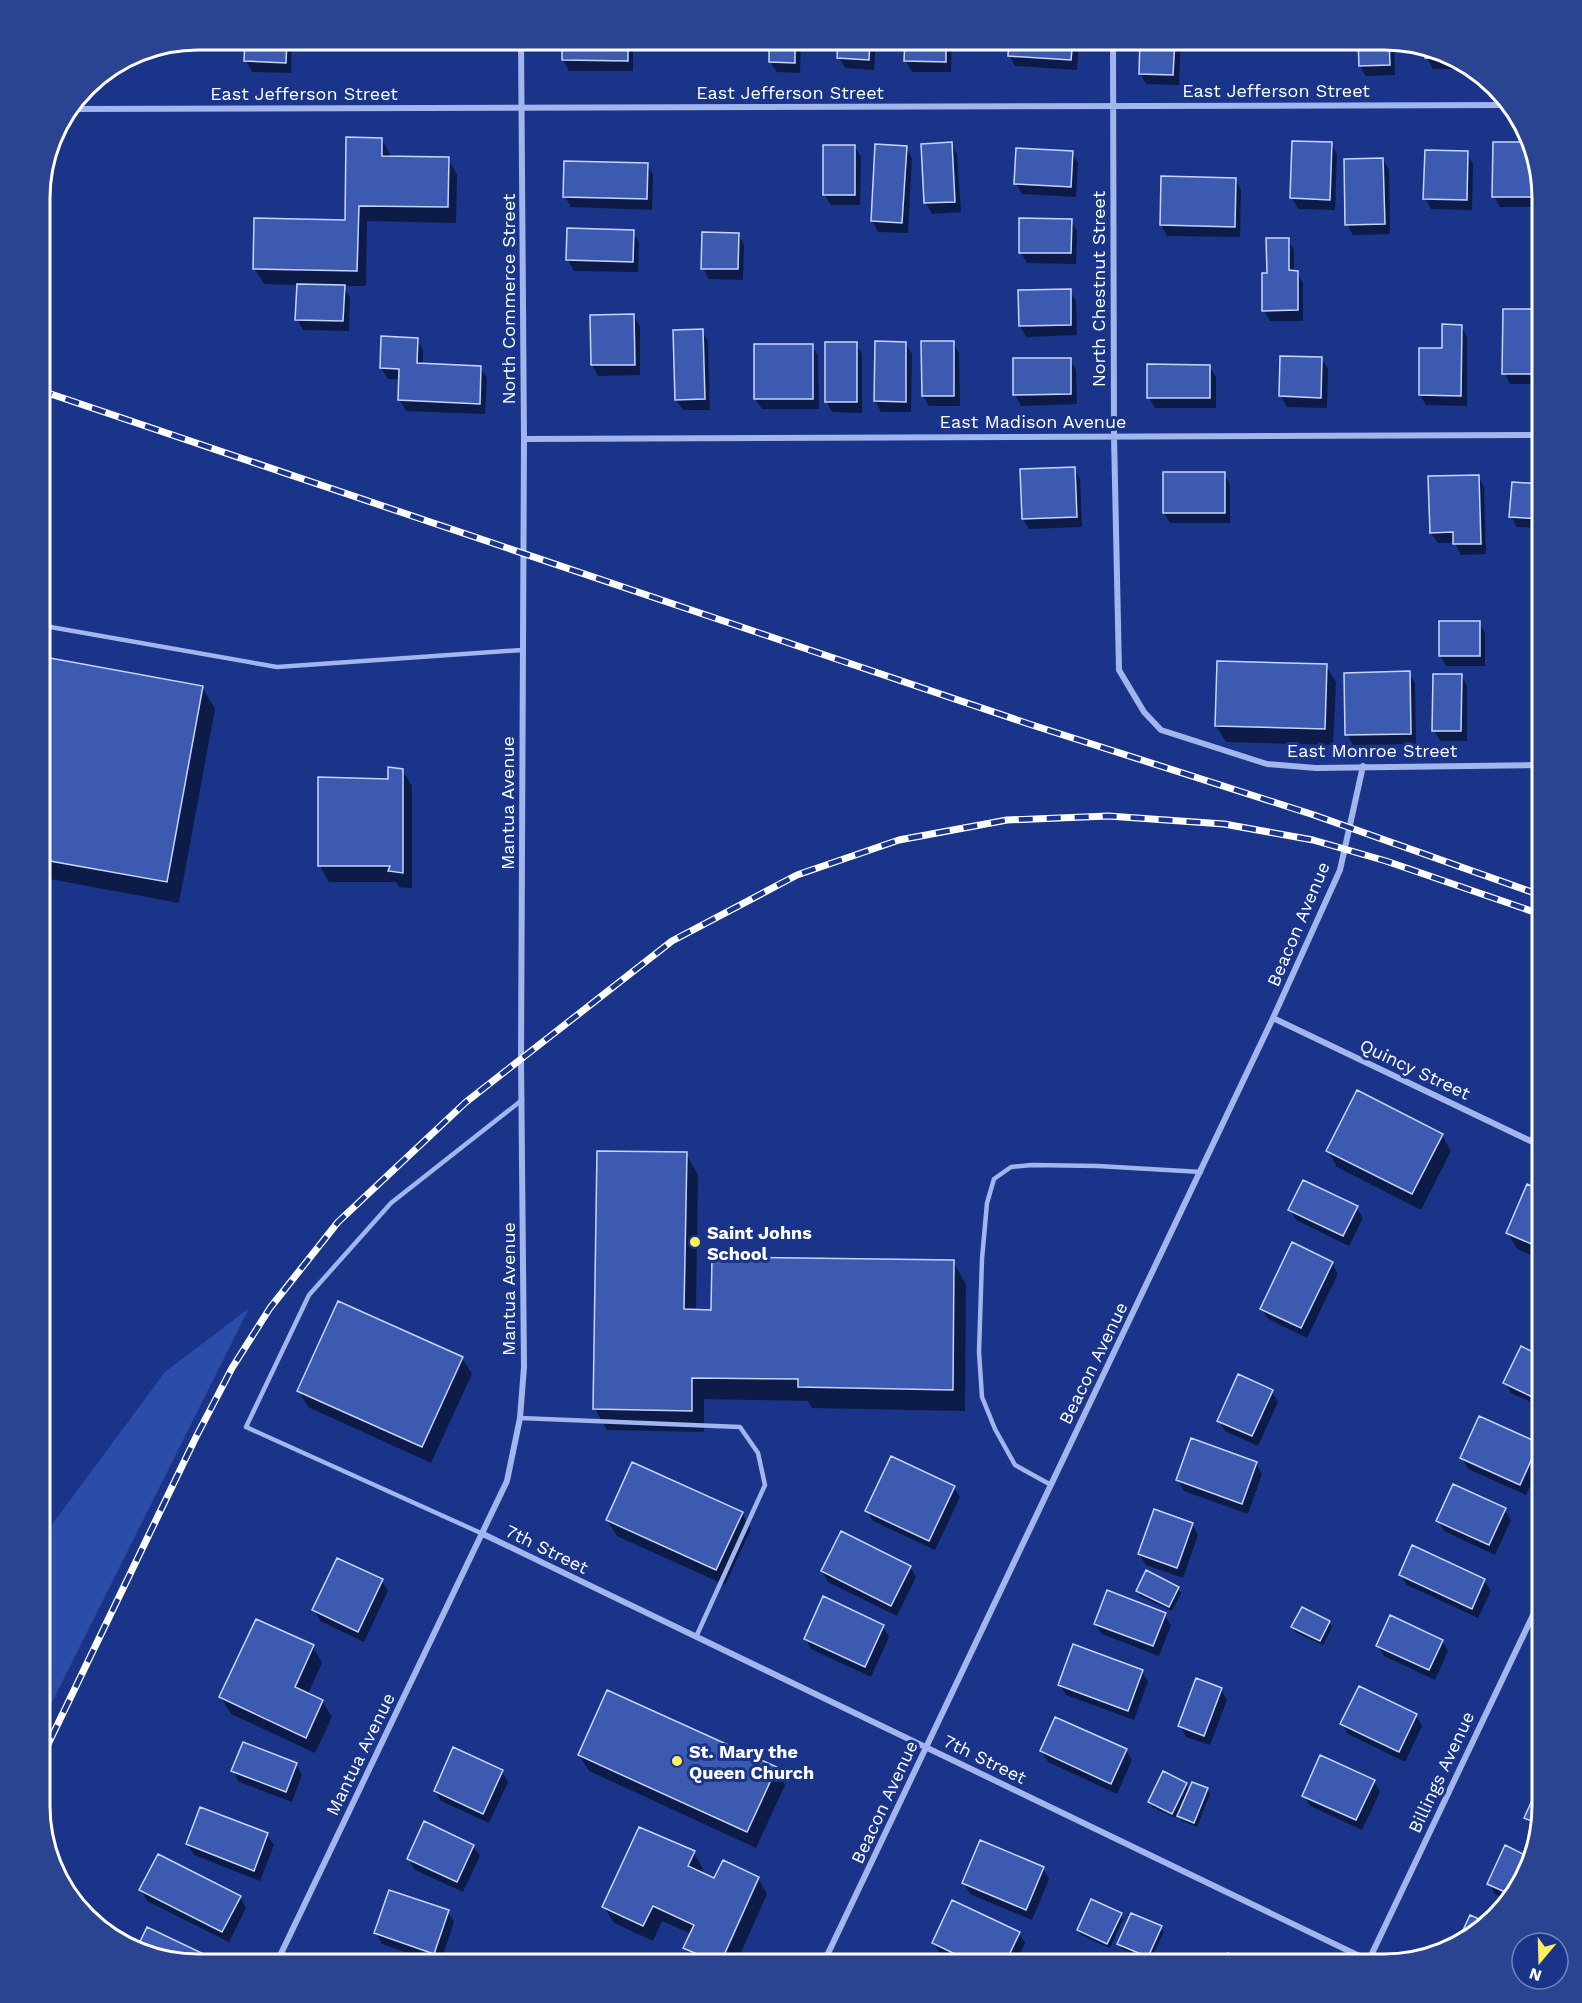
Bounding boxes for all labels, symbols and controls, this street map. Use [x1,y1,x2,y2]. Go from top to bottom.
street label: East Jefferson Street [1182,80,1370,101]
street label: East Jefferson Street [696,82,884,103]
street label: East Jefferson Street [210,83,398,104]
street label: North Chestnut Street [1088,190,1109,387]
street label: North Commerce Street [498,193,519,405]
street label: East Madison Avenue [940,411,1126,432]
street label: Mantua Avenue [497,736,518,870]
street label: East Monroe Street [1287,740,1458,761]
street label: Beacon Avenue [1262,858,1334,990]
street label: Quincy Street [1356,1034,1474,1104]
street label: Mantua Avenue [498,1222,519,1356]
place label: Saint Johns School [707,1222,812,1264]
marker: Saint Johns School [688,1235,702,1249]
street label: Beacon Avenue [1054,1298,1132,1428]
street label: 7th Street [502,1520,592,1578]
street label: Mantua Avenue [321,1689,399,1819]
street label: Billings Avenue [1404,1708,1478,1836]
street label: 7th Street [940,1730,1030,1788]
street label: Beacon Avenue [846,1737,922,1867]
place label: St. Mary the Queen Church [689,1741,814,1783]
marker: St. Mary the Queen Church [670,1754,684,1768]
north arrow [1510,1931,1570,1991]
text: N [1527,1964,1544,1986]

